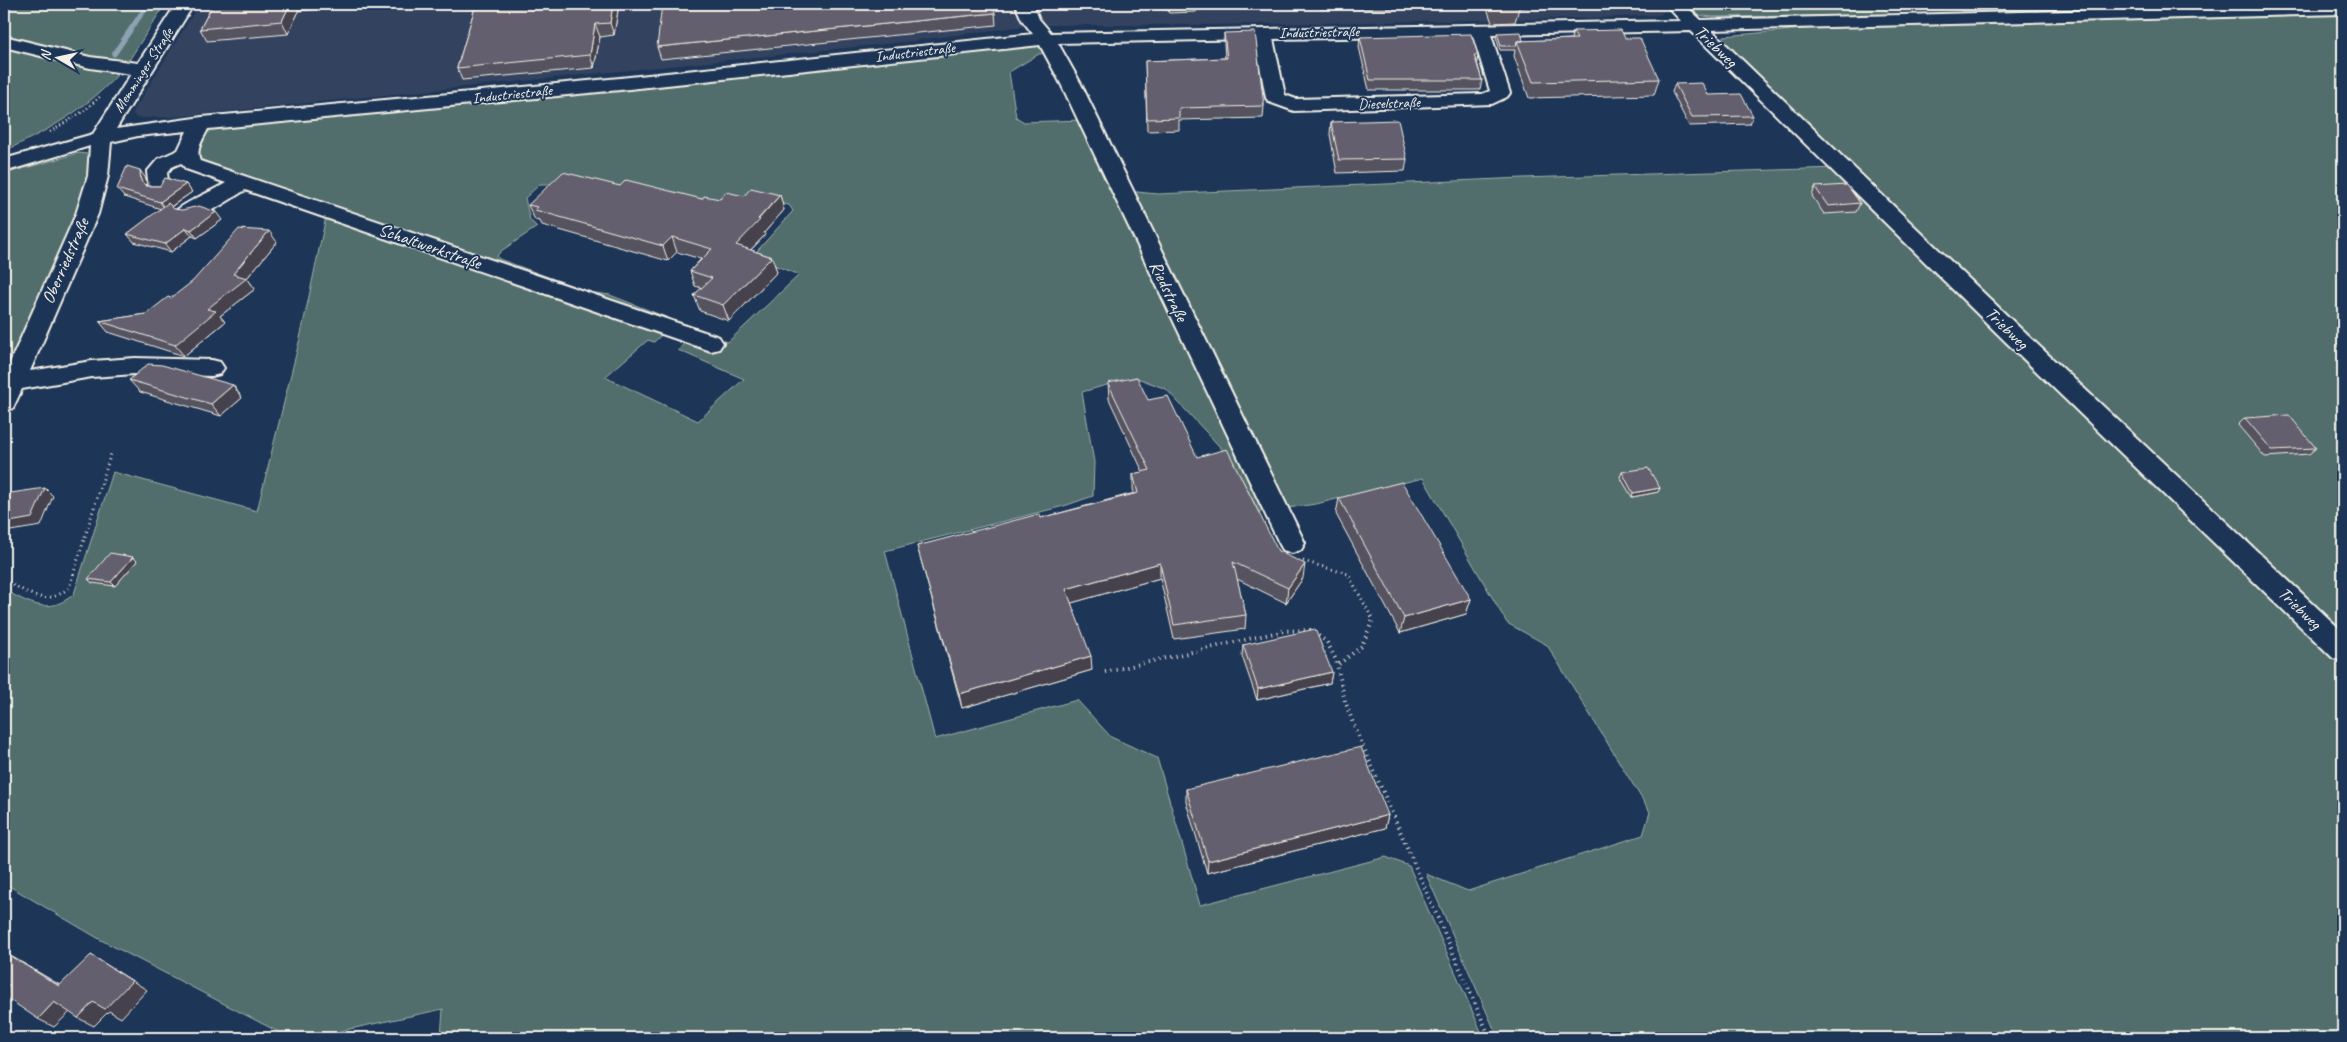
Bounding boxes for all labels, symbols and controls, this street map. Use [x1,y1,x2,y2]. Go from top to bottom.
street label: Triebweg [1690,20,1743,73]
street label: Industriestraße [1279,22,1360,43]
street label: Memminger Straße [109,23,178,116]
north arrow [32,32,82,82]
street label: Industriestraße [874,38,957,67]
text: N [37,48,55,62]
street label: Industriestraße [471,81,554,108]
street label: Dieselstraße [1358,93,1421,114]
street label: Oberriedstraße [36,214,94,307]
street label: Schaltwerkstraße [376,218,485,274]
street label: Riedstraße [1145,257,1194,326]
street label: Triebweg [1981,302,2034,355]
street label: Triebweg [2274,582,2327,635]

